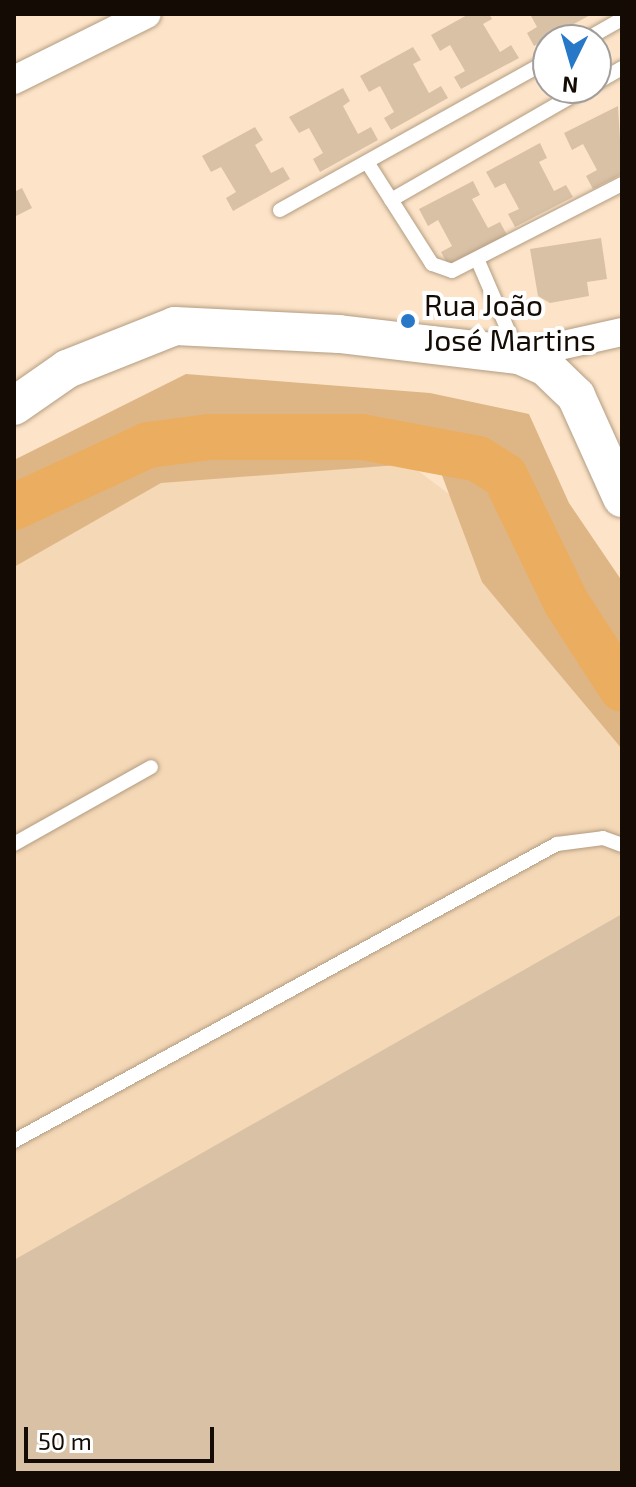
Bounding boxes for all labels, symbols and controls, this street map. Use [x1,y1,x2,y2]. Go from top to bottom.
north arrow [532,24,612,104]
text: N [561,72,579,100]
place label: Rua João José Martins [424,286,596,356]
marker: Rua João José Martins [399,312,417,330]
scale bar [28,1411,218,1461]
text: 50 m [38,1426,92,1455]

